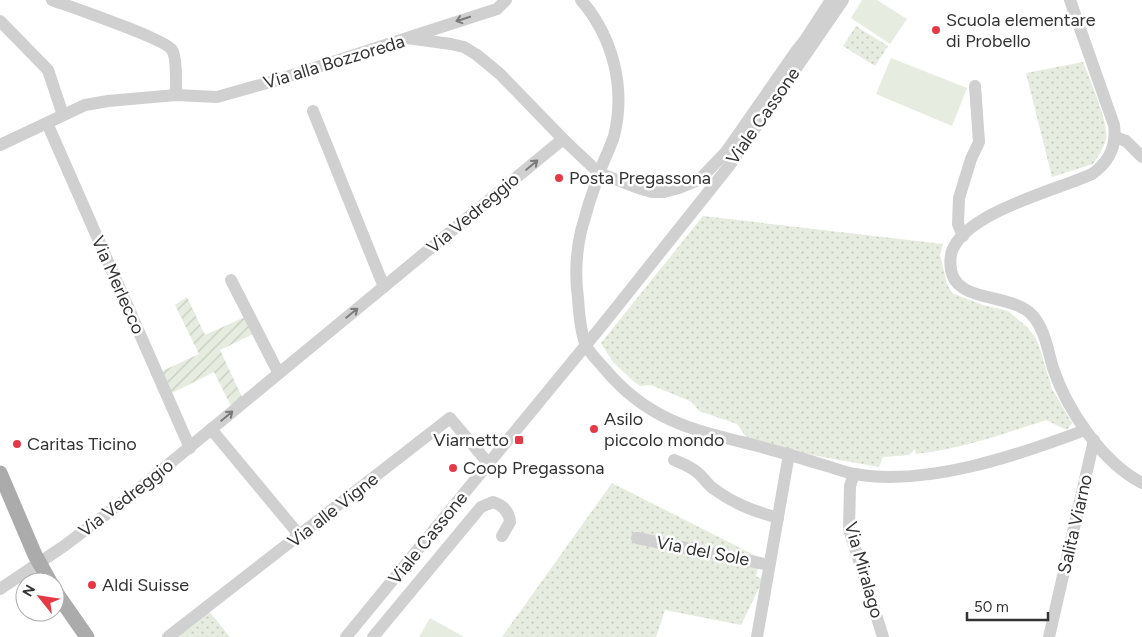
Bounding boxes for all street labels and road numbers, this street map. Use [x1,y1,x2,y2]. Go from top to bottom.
street label: Via alla Bozzoreda [261,30,407,94]
street label: Viale Cassone [721,63,805,169]
street label: Via Vedreggio [422,168,524,258]
street label: Via Merlecco [87,233,149,337]
street label: Via Vedreggio [74,454,178,542]
street label: Via alle Vigne [283,468,383,552]
street label: Salita Viarno [1053,472,1097,576]
street label: Viale Cassone [384,487,472,589]
street label: Via Miralago [840,519,888,621]
street label: Via del Sole [655,531,752,571]

